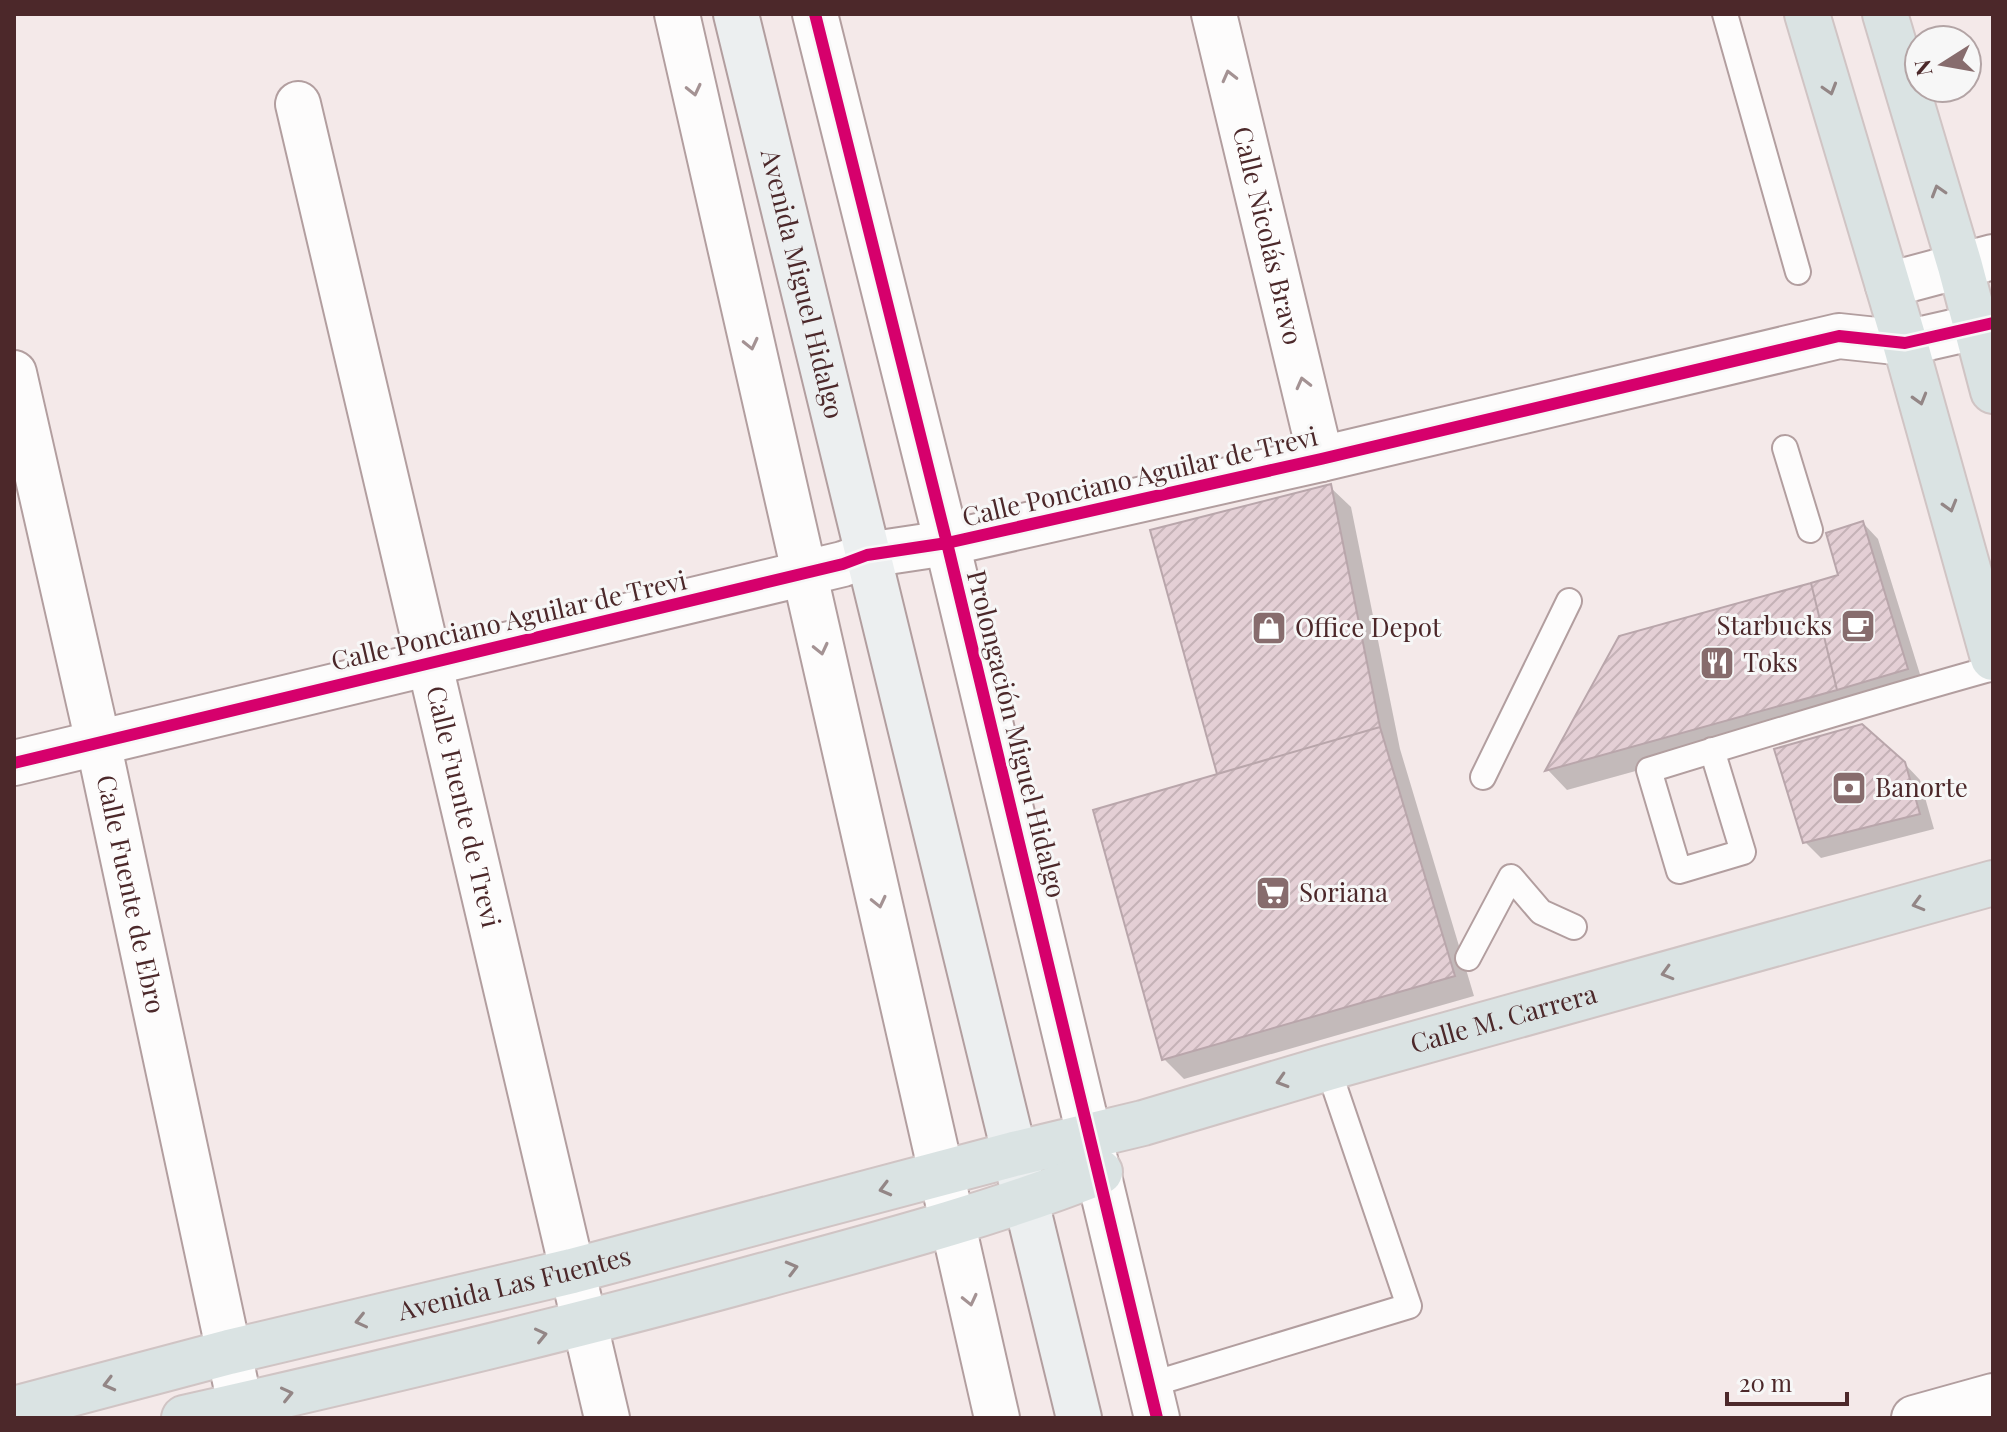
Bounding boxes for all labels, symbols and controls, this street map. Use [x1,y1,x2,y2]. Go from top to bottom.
north arrow [1903,24,1983,104]
text: N [1906,57,1939,79]
one-way arrow [1221,69,1238,83]
one-way arrow [1821,81,1837,95]
one-way arrow [685,83,702,96]
street label: Calle Nicolás Bravo [1226,123,1312,348]
street label: Avenida Miguel Hidalgo [753,144,853,422]
one-way arrow [1931,185,1947,199]
one-way arrow [742,336,759,350]
one-way arrow [1295,376,1312,390]
one-way arrow [1911,392,1927,405]
street label: Calle Ponciano Aguilar de Trevi [959,417,1321,534]
one-way arrow [1941,499,1957,513]
street label: Calle Ponciano Aguilar de Trevi [328,561,690,678]
street label: Prolongación Miguel Hidalgo [960,566,1075,901]
place label: Starbucks [1716,607,1832,642]
cafe icon: Starbucks [1839,607,1877,645]
shop icon: Office Depot [1250,609,1288,647]
place label: Office Depot [1295,609,1442,644]
one-way arrow [811,642,828,655]
restaurant icon: Toks [1698,644,1736,682]
place label: Toks [1743,644,1798,679]
street label: Calle Fuente de Trevi [419,682,510,931]
bank icon: Banorte [1830,769,1868,807]
place label: Banorte [1875,769,1968,804]
street label: Calle Fuente de Ebro [89,771,175,1016]
supermarket icon: Soriana [1254,874,1292,912]
place label: Soriana [1299,874,1388,909]
one-way arrow [1911,894,1925,911]
one-way arrow [870,895,887,909]
one-way arrow [1661,964,1675,981]
street label: Calle M. Carrera [1406,975,1600,1060]
one-way arrow [1276,1072,1290,1088]
one-way arrow [878,1180,892,1197]
street label: Avenida Las Fuentes [393,1237,634,1328]
one-way arrow [784,1261,798,1278]
one-way arrow [961,1293,978,1306]
one-way arrow [355,1312,368,1329]
one-way arrow [533,1328,547,1345]
scale bar [1727,1356,1847,1406]
text: 20 m [1739,1366,1792,1398]
one-way arrow [102,1374,116,1391]
one-way arrow [280,1387,294,1404]

